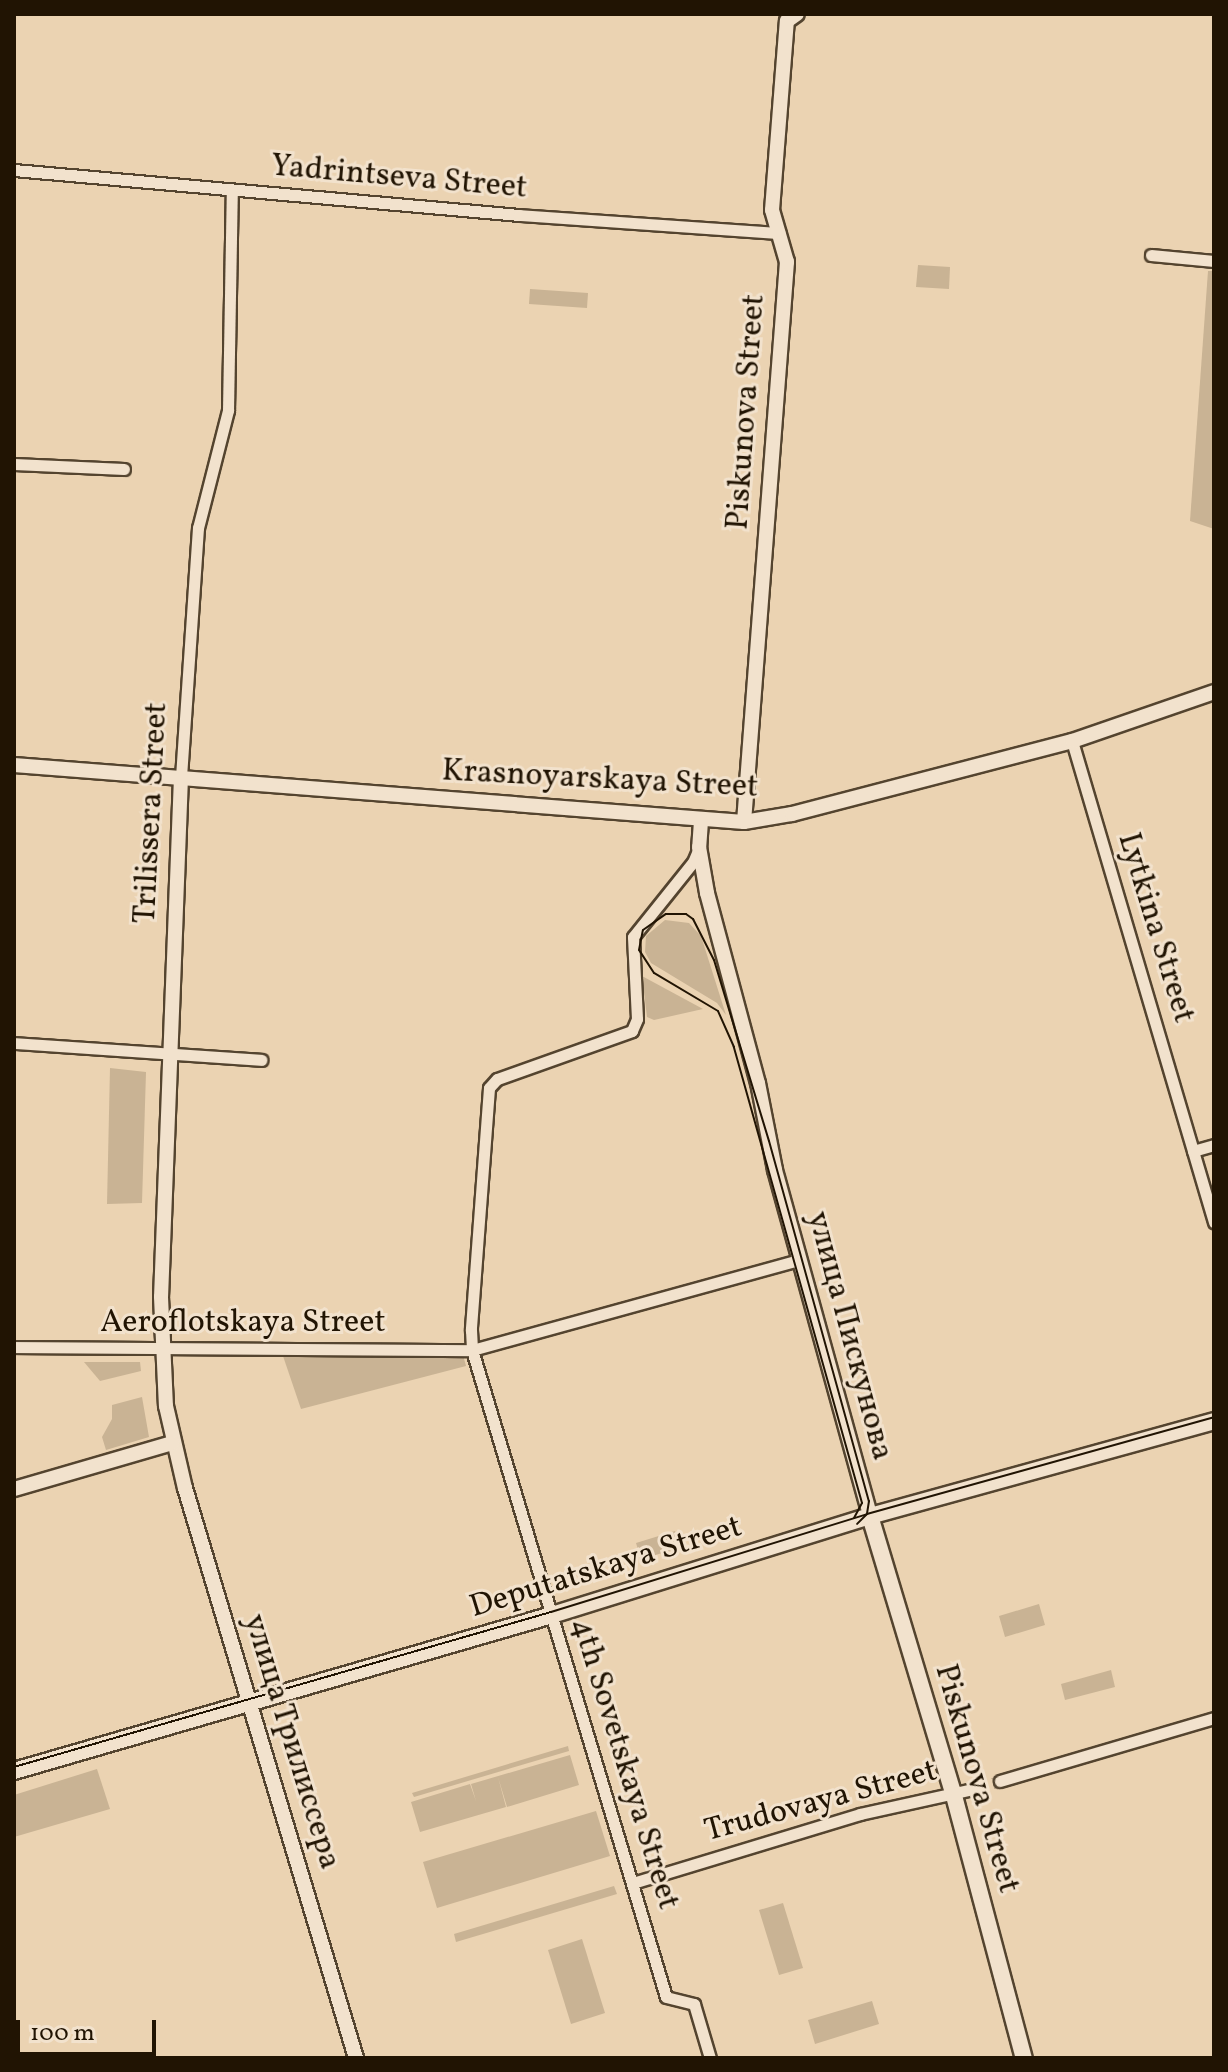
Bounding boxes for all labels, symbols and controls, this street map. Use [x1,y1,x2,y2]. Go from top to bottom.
street label: Yadrintseva Street [269,148,529,208]
street label: Piskunova Street [720,293,774,531]
street label: Trilissera Street [127,701,177,925]
street label: Krasnoyarskaya Street [441,753,759,807]
street label: Lytkina Street [1108,828,1202,1028]
street label: улица Пискунова [797,1207,901,1465]
street label: Aeroflotskaya Street [100,1304,386,1342]
street label: Deputatskaya Street [465,1508,747,1628]
street label: улица Трилиссера [234,1609,348,1875]
street label: 4th Sovetskaya Street [561,1614,687,1914]
street label: Piskunova Street [925,1660,1027,1898]
street label: Trudovaya Street [701,1753,941,1851]
scale bar [20,2004,160,2054]
text: 100 m [30,2017,95,2051]

